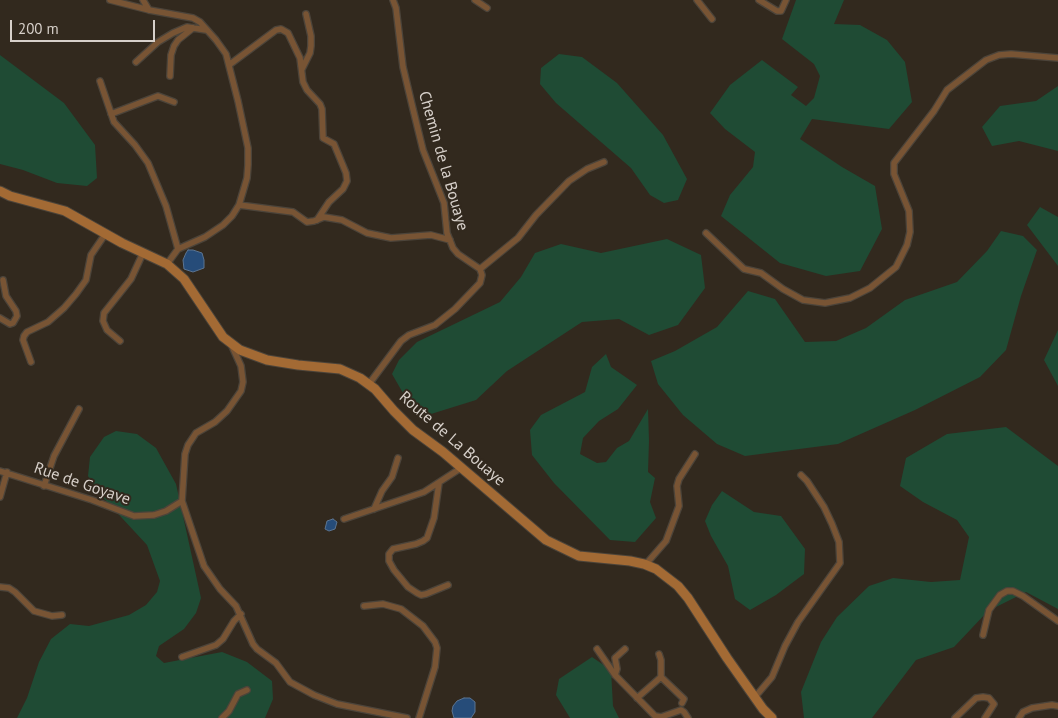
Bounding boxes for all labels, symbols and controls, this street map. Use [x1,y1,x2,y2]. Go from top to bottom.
scale bar [12,10,158,42]
text: 200 m [18,19,59,38]
street label: Chemin de la Bouaye [414,89,472,233]
street label: Route de La Bouaye [395,388,509,490]
street label: Rue de Goyave [31,459,133,509]

